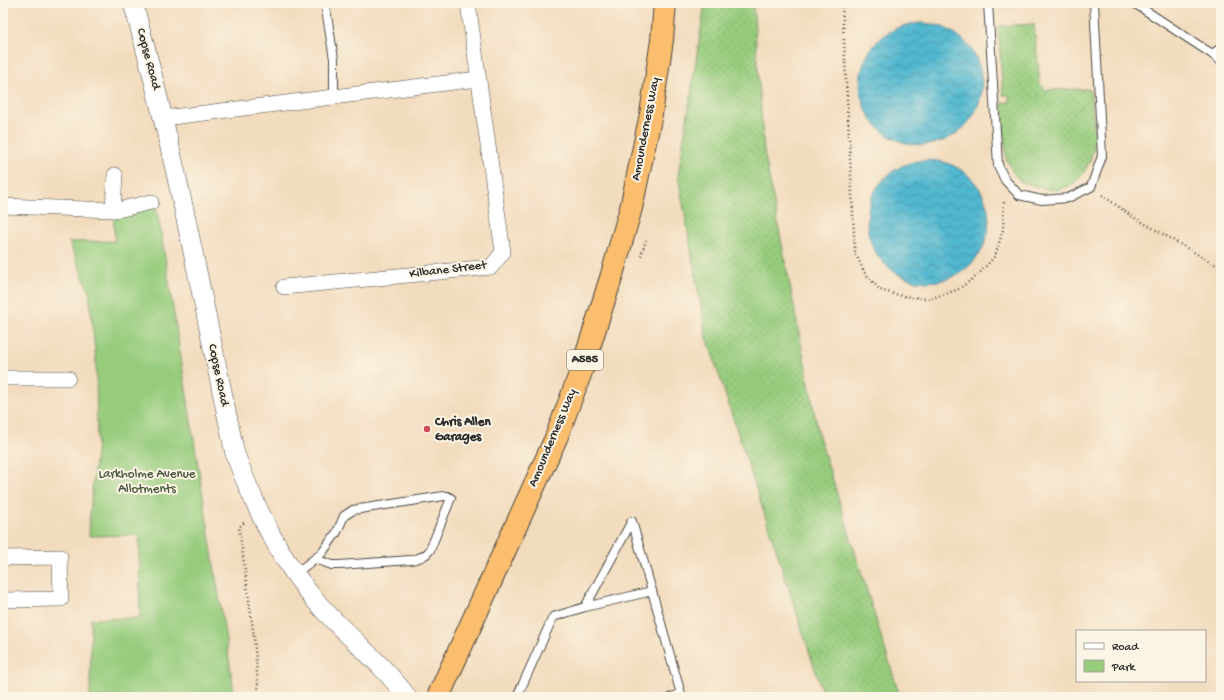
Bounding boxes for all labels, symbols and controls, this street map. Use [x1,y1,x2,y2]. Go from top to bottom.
street label: Copse Road [133,27,164,93]
street label: Amounderness Way [629,75,663,182]
street label: Kilbane Street [409,258,489,282]
street label: Copse Road [204,343,232,409]
road number: A585 [567,350,603,370]
street label: Amounderness Way [526,386,581,489]
place label: Chris Allen Garages [434,415,491,445]
marker: Chris Allen Garages [422,424,432,434]
park label: Larkholme Avenue Allotments [98,467,196,497]
legend [1076,630,1206,682]
text: Road [1112,641,1139,655]
text: Park [1111,661,1137,675]

